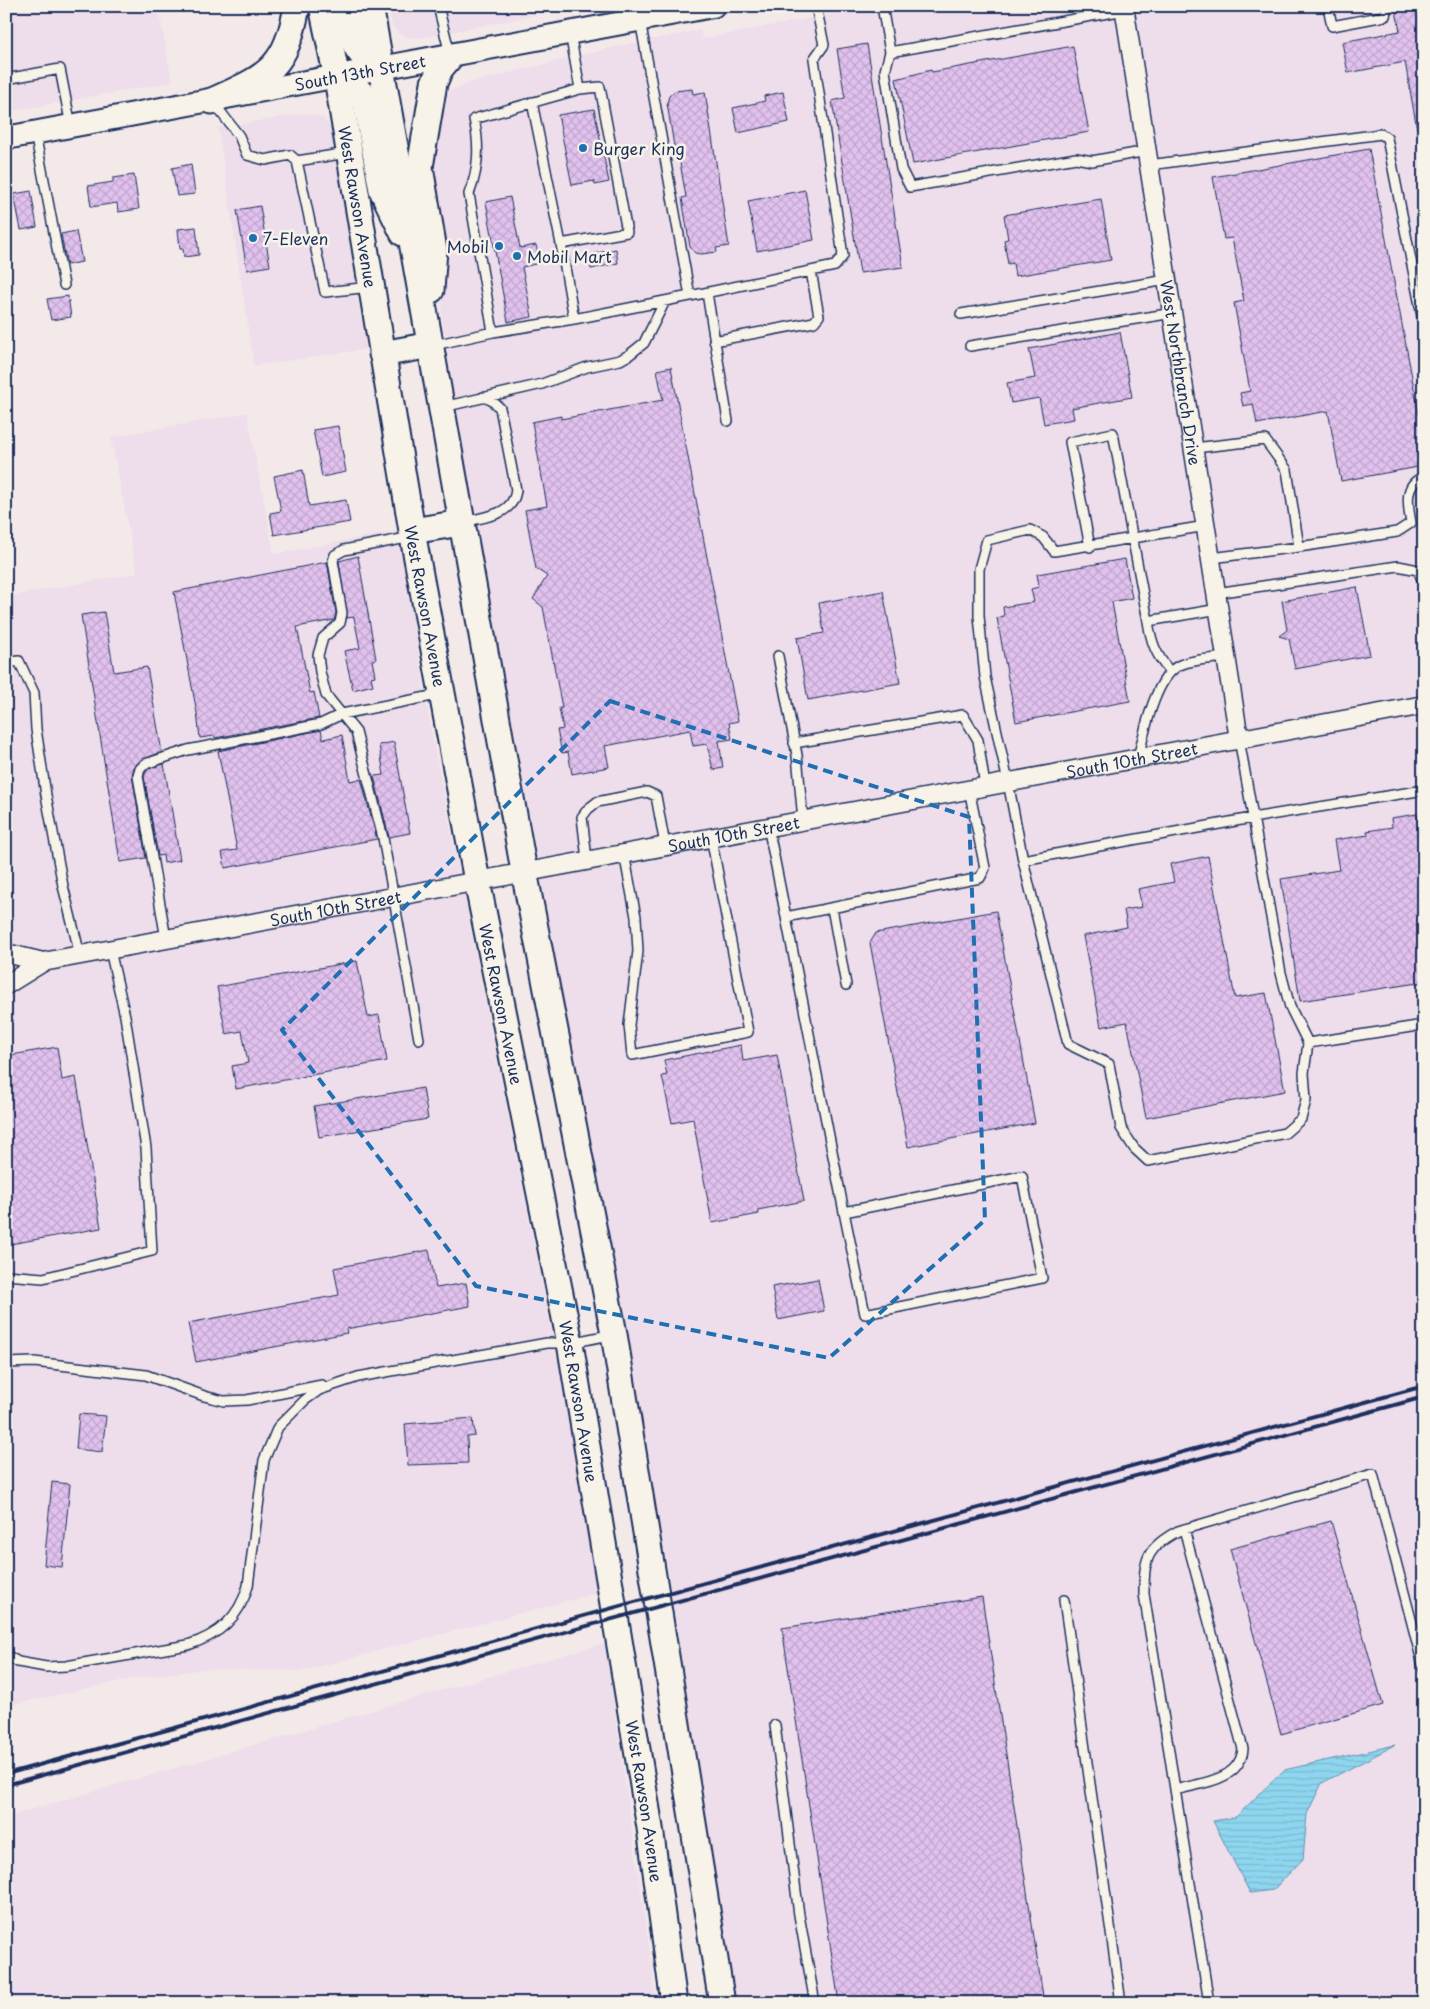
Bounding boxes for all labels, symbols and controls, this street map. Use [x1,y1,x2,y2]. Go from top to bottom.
street label: South 13th Street [292,48,427,96]
street label: West Rawson Avenue [333,124,384,290]
place label: Burger King [593,136,685,160]
marker: Burger King [577,142,589,154]
place label: 7-Eleven [263,226,328,250]
marker: 7-Eleven [247,232,259,244]
place label: Mobil [447,234,489,258]
marker: Mobil [493,240,505,252]
place label: Mobil Mart [527,244,612,268]
marker: Mobil Mart [511,250,523,262]
street label: West Northbranch Drive [1155,278,1208,467]
street label: West Rawson Avenue [399,524,453,689]
street label: South 10th Street [1064,735,1200,783]
street label: South 10th Street [666,809,802,857]
street label: South 10th Street [268,884,404,932]
street label: West Rawson Avenue [474,921,530,1087]
street label: West Rawson Avenue [554,1318,605,1484]
street label: West Rawson Avenue [620,1718,669,1884]

